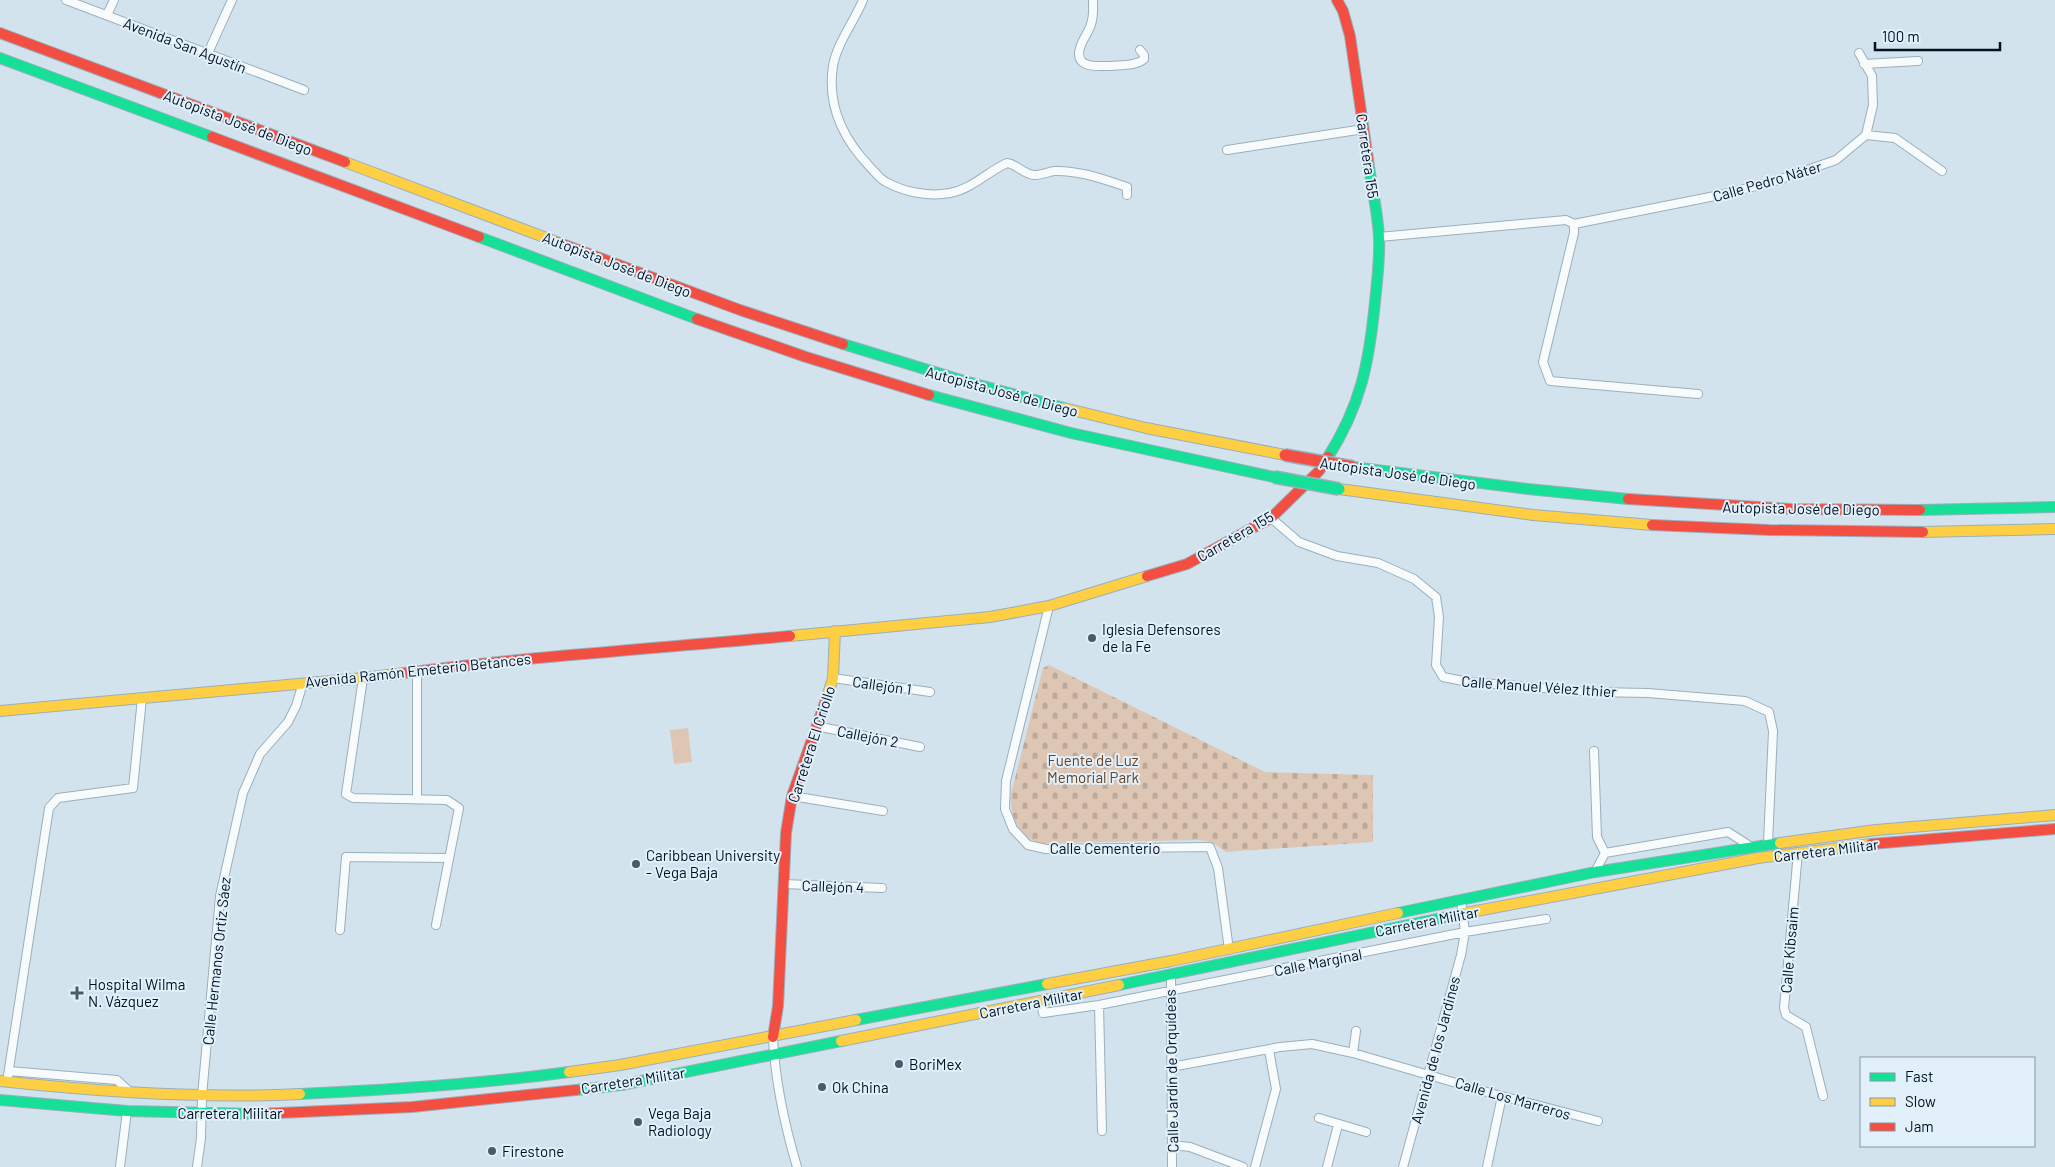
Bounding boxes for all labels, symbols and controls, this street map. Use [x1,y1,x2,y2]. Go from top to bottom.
street label: Avenida San Agustín [121,13,249,77]
scale bar [1875,20,2000,52]
text: 100 m [1882,27,1920,45]
street label: Autopista José de Diego [161,85,315,159]
street label: Carretera 155 [1353,112,1383,200]
street label: Calle Pedro Náter [1710,157,1824,205]
street label: Autopista José de Diego [540,227,694,301]
street label: Autopista José de Diego [924,362,1080,420]
street label: Autopista José de Diego [1319,453,1477,493]
street label: Autopista José de Diego [1722,498,1880,518]
street label: Carretera 155 [1194,507,1276,565]
place label: Iglesia Defensores de la Fe [1102,620,1221,655]
marker: Iglesia Defensores de la Fe [1086,632,1098,644]
street label: Avenida Ramón Emeterio Betances [304,649,532,691]
street label: Callejón 1 [851,672,913,698]
street label: Calle Manuel Vélez Ithier [1461,672,1618,700]
street label: Carretera El Criollo [784,683,838,805]
street label: Callejón 2 [836,721,900,751]
park label: Fuente de Luz Memorial Park [1047,751,1140,786]
street label: Carretera Militar [1773,835,1880,865]
street label: Calle Cementerio [1050,839,1160,857]
place label: Caribbean University - Vega Baja [646,846,780,881]
marker: Caribbean University - Vega Baja [630,858,642,870]
street label: Calle Hermanos Ortiz Sáez [198,876,234,1046]
street label: Callejón 4 [801,876,865,896]
street label: Carretera Militar [1374,902,1481,940]
street label: Calle Kibsaim [1776,906,1802,994]
street label: Calle Marginal [1272,945,1364,979]
street label: Avenida de los Jardines [1407,974,1463,1126]
place label: Hospital Wilma N. Vázquez [88,975,185,1010]
street label: Carretera Militar [978,984,1085,1022]
marker: Hospital Wilma N. Vázquez [70,986,84,1000]
street label: Calle Jardín de Orquídeas [1161,989,1181,1153]
place label: BoriMex [909,1055,962,1073]
legend [1860,1057,2035,1147]
marker: BoriMex [893,1058,905,1070]
street label: Carretera Militar [580,1063,687,1097]
text: Fast [1905,1067,1933,1085]
street label: Calle Los Marreros [1453,1073,1573,1123]
place label: Ok China [832,1078,889,1096]
marker: Ok China [816,1081,828,1093]
text: Slow [1905,1092,1936,1110]
street label: Carretera Militar [177,1104,283,1122]
place label: Vega Baja Radiology [648,1104,712,1139]
marker: Vega Baja Radiology [632,1116,644,1128]
text: Jam [1905,1117,1934,1135]
place label: Firestone [502,1142,564,1160]
marker: Firestone [486,1145,498,1157]

